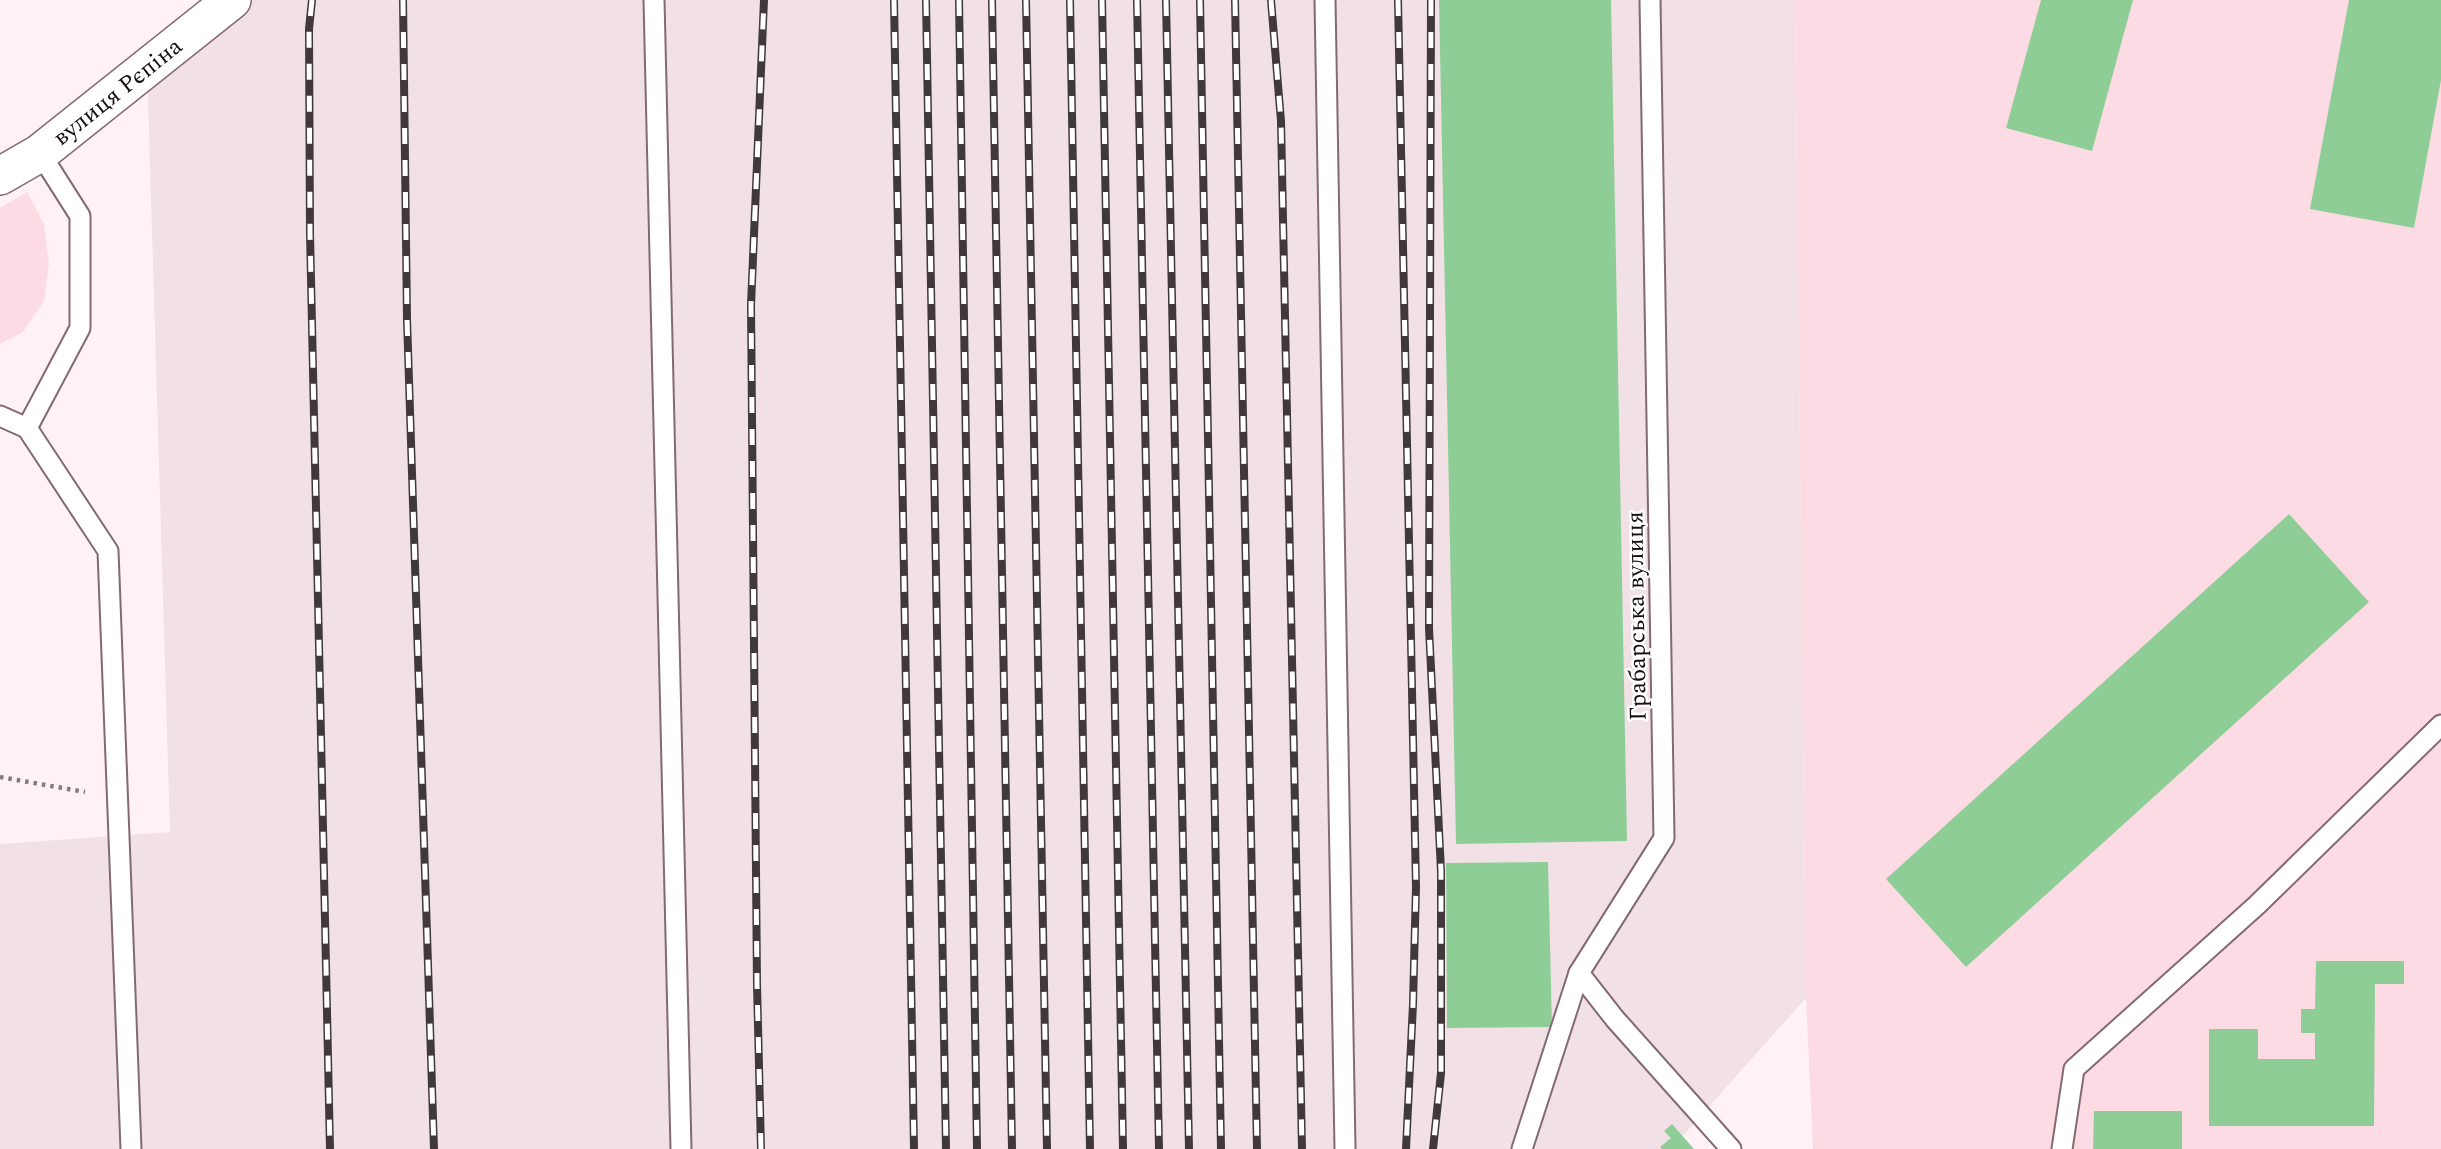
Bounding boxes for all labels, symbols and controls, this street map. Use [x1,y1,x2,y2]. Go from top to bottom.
street label: вулиця Рєпіна [45,29,191,155]
street label: Грабарська вулиця [1617,511,1657,721]

